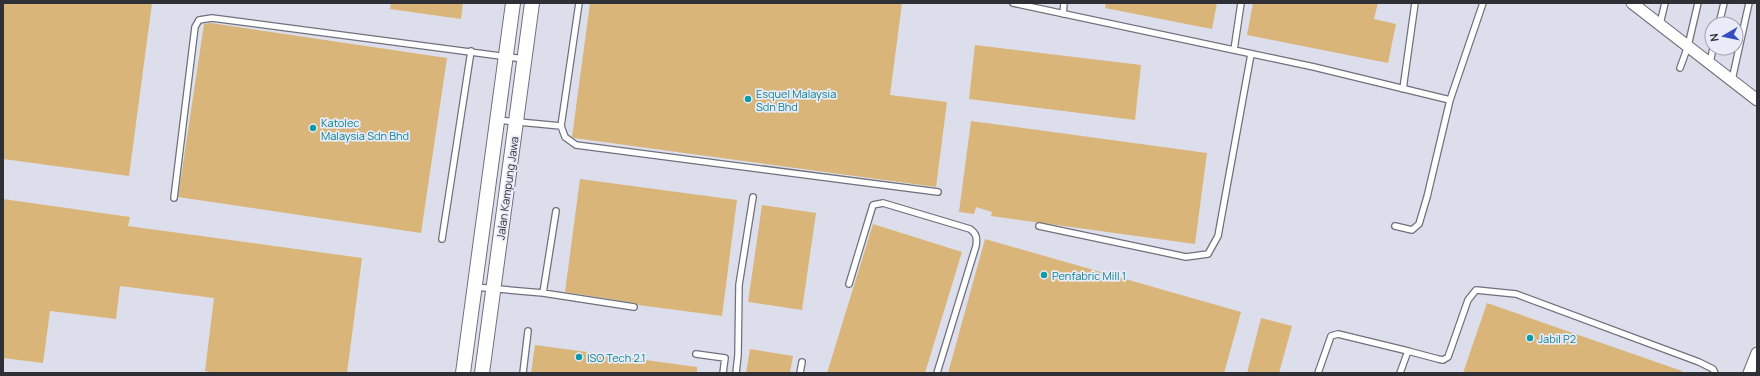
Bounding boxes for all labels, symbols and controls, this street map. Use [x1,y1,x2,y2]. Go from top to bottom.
north arrow [1704,16,1744,56]
text: N [1706,32,1722,43]
place label: Esquel Malaysia Sdn Bhd [756,86,836,114]
marker: Esquel Malaysia Sdn Bhd [743,94,753,104]
place label: Katolec Malaysia Sdn Bhd [321,115,409,143]
marker: Katolec Malaysia Sdn Bhd [308,123,318,133]
street label: Jalan Kampung Jawa [492,135,522,241]
place label: Penfabric Mill 1 [1052,268,1126,283]
marker: Penfabric Mill 1 [1039,270,1049,280]
place label: Jabil P2 [1538,331,1576,346]
marker: Jabil P2 [1525,333,1535,343]
place label: ISO Tech 2.1 [587,350,645,365]
marker: ISO Tech 2.1 [574,352,584,362]

